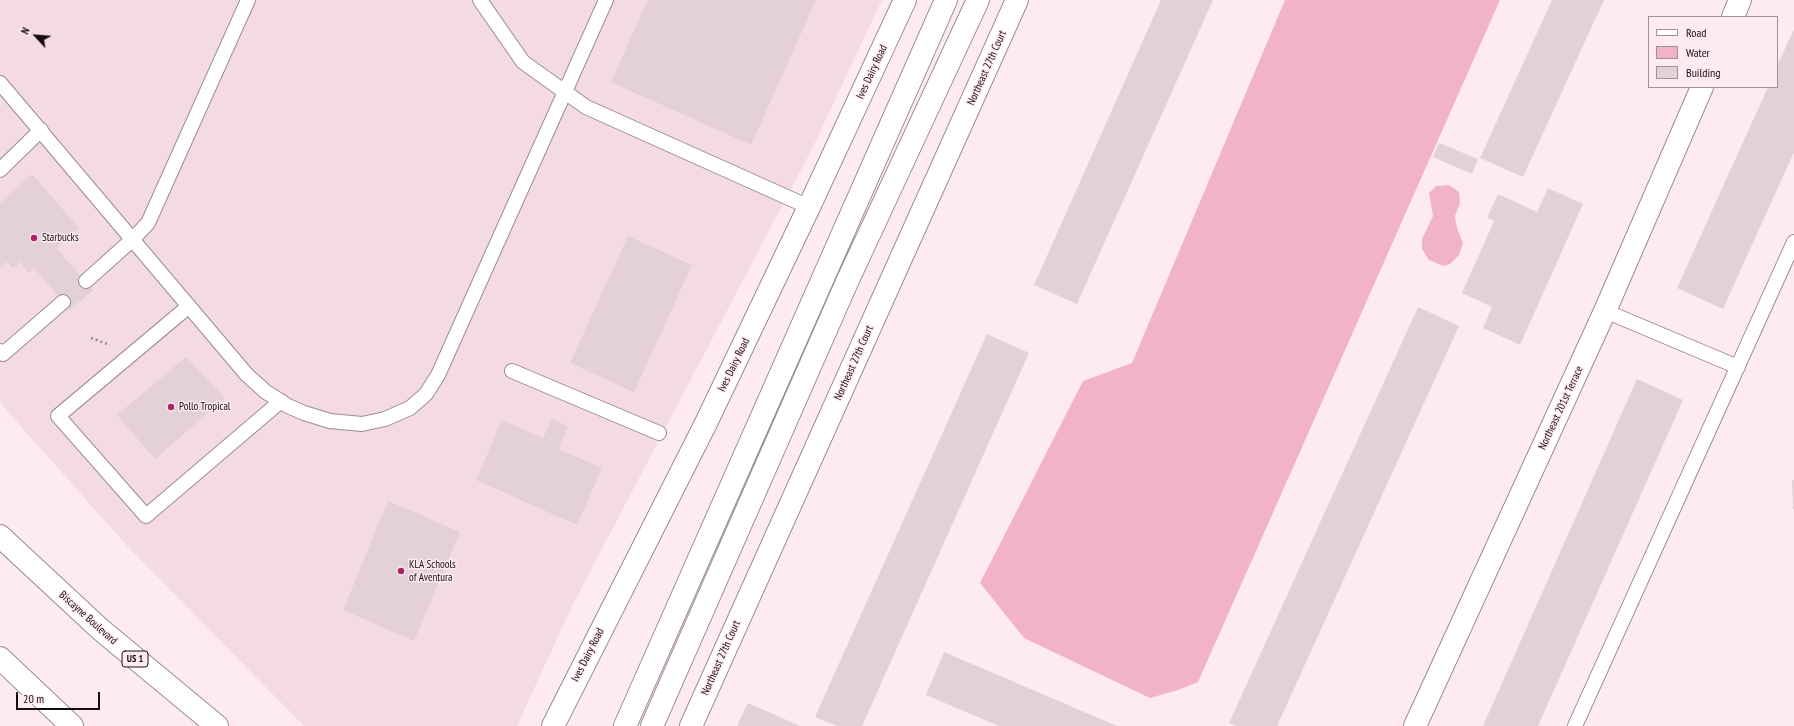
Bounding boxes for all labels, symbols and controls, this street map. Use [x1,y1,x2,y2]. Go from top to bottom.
north arrow [16,16,56,56]
legend [1648,16,1778,88]
text: N [18,25,33,36]
text: Road [1686,25,1706,40]
street label: Northeast 27th Court [965,29,1009,107]
street label: Ives Dairy Road [854,43,890,101]
text: Water [1686,45,1710,60]
text: Building [1686,65,1721,80]
place label: Starbucks [42,231,79,245]
marker: Starbucks [29,233,39,243]
street label: Northeast 27th Court [832,324,876,402]
street label: Ives Dairy Road [715,336,753,394]
street label: Northeast 201st Terrace [1536,364,1586,452]
place label: Pollo Tropical [179,400,230,414]
marker: Pollo Tropical [166,402,176,412]
place label: KLA Schools of Aventura [409,558,456,584]
marker: KLA Schools of Aventura [396,566,406,576]
street label: Biscayne Boulevard [56,589,120,647]
street label: Northeast 27th Court [699,619,743,697]
street label: Ives Dairy Road [569,626,607,684]
road number: US 1 [122,651,148,667]
scale bar [18,684,102,710]
text: 20 m [23,691,44,706]

